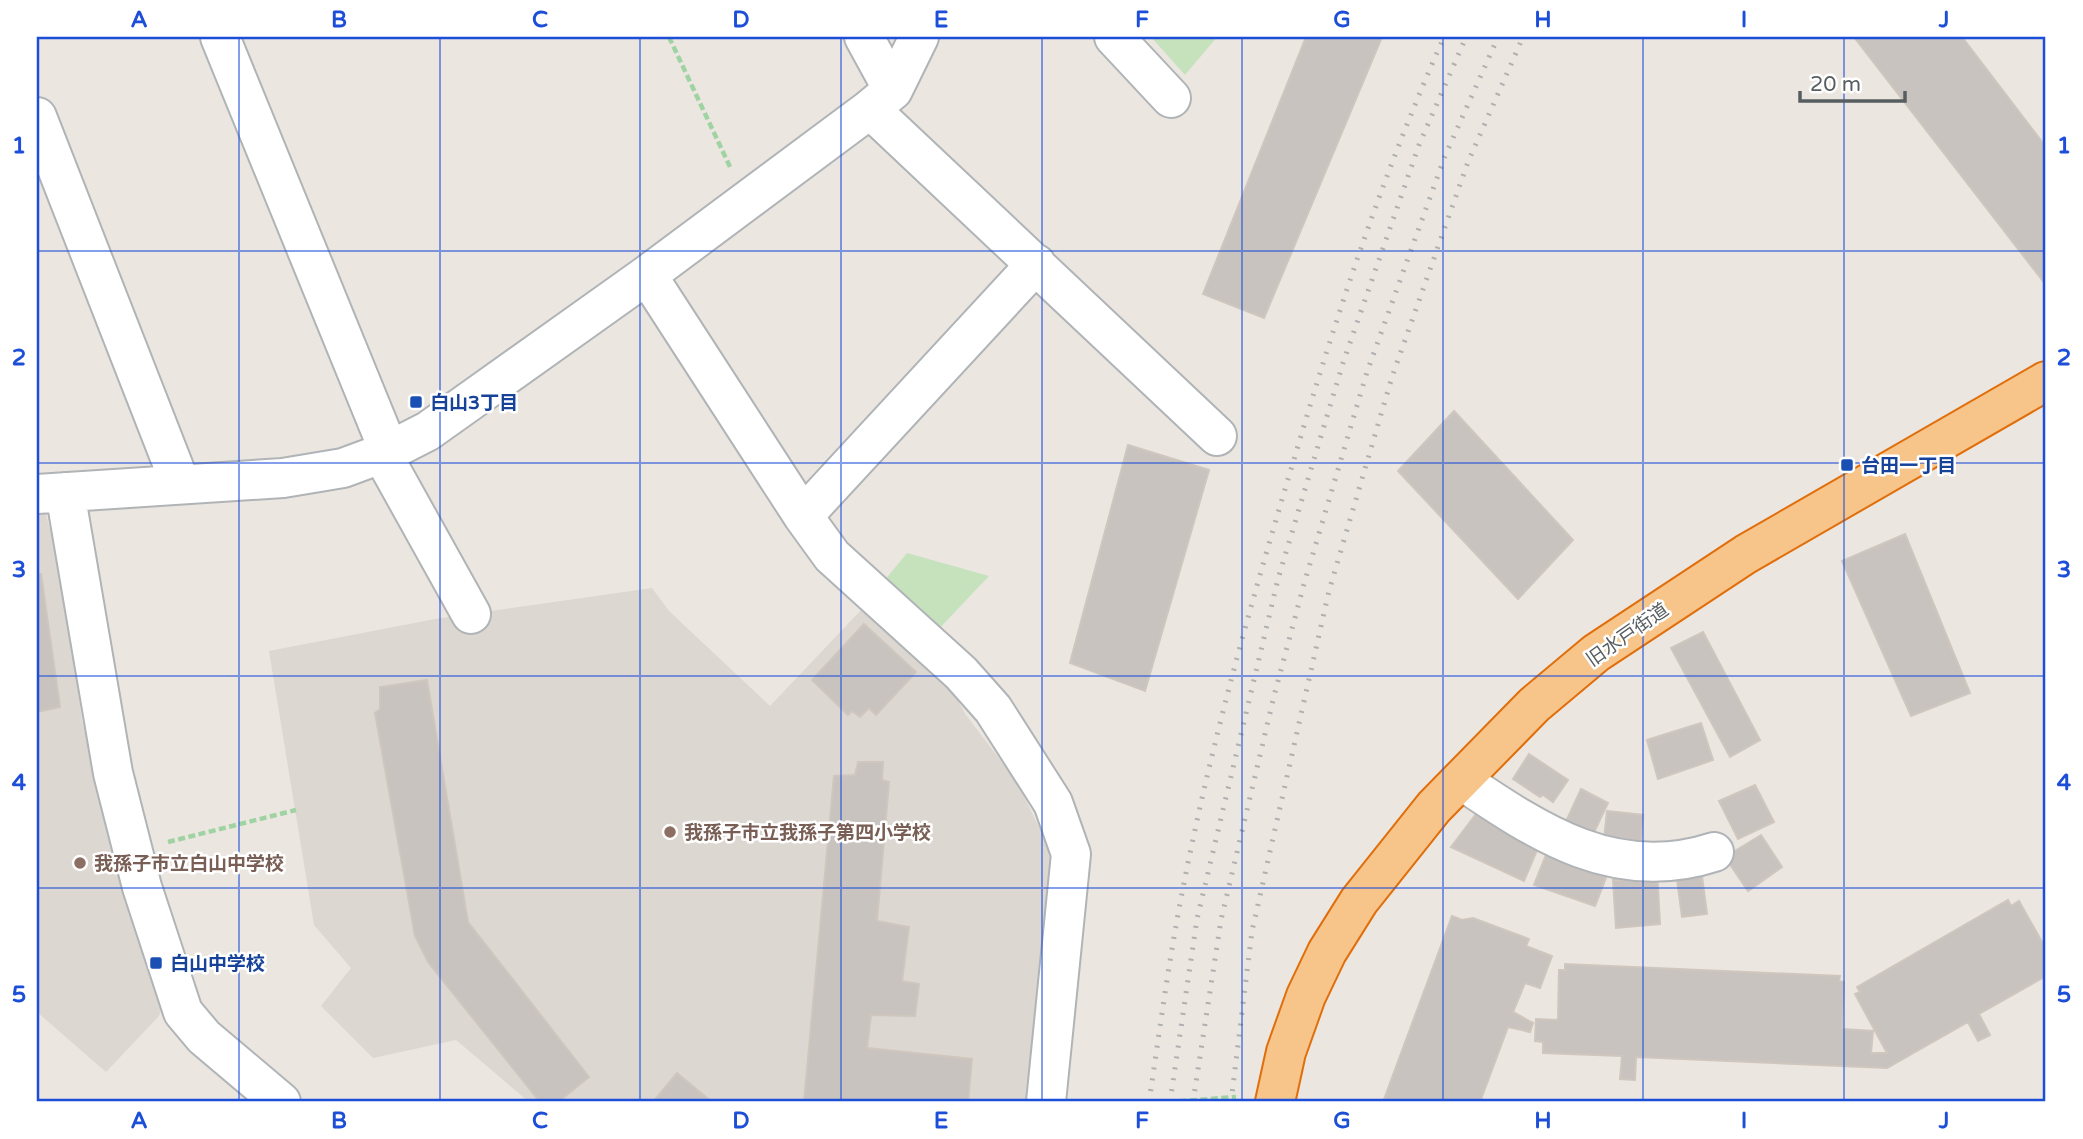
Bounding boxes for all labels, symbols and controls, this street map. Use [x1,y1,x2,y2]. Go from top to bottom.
text: A [130,6,148,34]
text: B [331,6,347,34]
text: C [532,6,548,34]
text: D [732,6,750,34]
text: E [934,6,948,34]
text: F [1135,6,1149,34]
text: G [1333,6,1351,34]
text: H [1534,6,1552,34]
text: I [1741,6,1747,34]
text: J [1938,6,1949,34]
scale bar [1800,60,1904,104]
text: 20 m [1810,72,1861,97]
text: 1 [12,132,26,160]
text: 1 [2057,132,2071,160]
text: 2 [12,344,26,372]
text: 2 [2057,344,2071,372]
place label: 白山3丁目 [430,392,518,414]
marker: 白山3丁目 [408,394,424,410]
place label: 台田一丁目 [1861,455,1956,477]
marker: 台田一丁目 [1839,457,1855,473]
text: 3 [12,556,26,584]
text: 3 [2057,556,2071,584]
street label: 旧水戸街道 [1582,599,1673,671]
text: 4 [12,769,27,797]
text: 4 [2057,769,2072,797]
place label: 我孫子市立我孫子第四小学校 [684,822,931,844]
marker: 我孫子市立我孫子第四小学校 [662,824,678,840]
place label: 我孫子市立白山中学校 [94,853,284,875]
marker: 我孫子市立白山中学校 [72,855,88,871]
place label: 白山中学校 [170,953,265,975]
marker: 白山中学校 [148,955,164,971]
text: 5 [12,981,26,1009]
text: 5 [2057,981,2071,1009]
text: A [130,1107,148,1135]
text: B [331,1107,347,1135]
text: C [532,1107,548,1135]
text: D [732,1107,750,1135]
text: E [934,1107,948,1135]
text: F [1135,1107,1149,1135]
text: G [1333,1107,1351,1135]
text: H [1534,1107,1552,1135]
text: I [1741,1107,1747,1135]
text: J [1938,1107,1949,1135]

